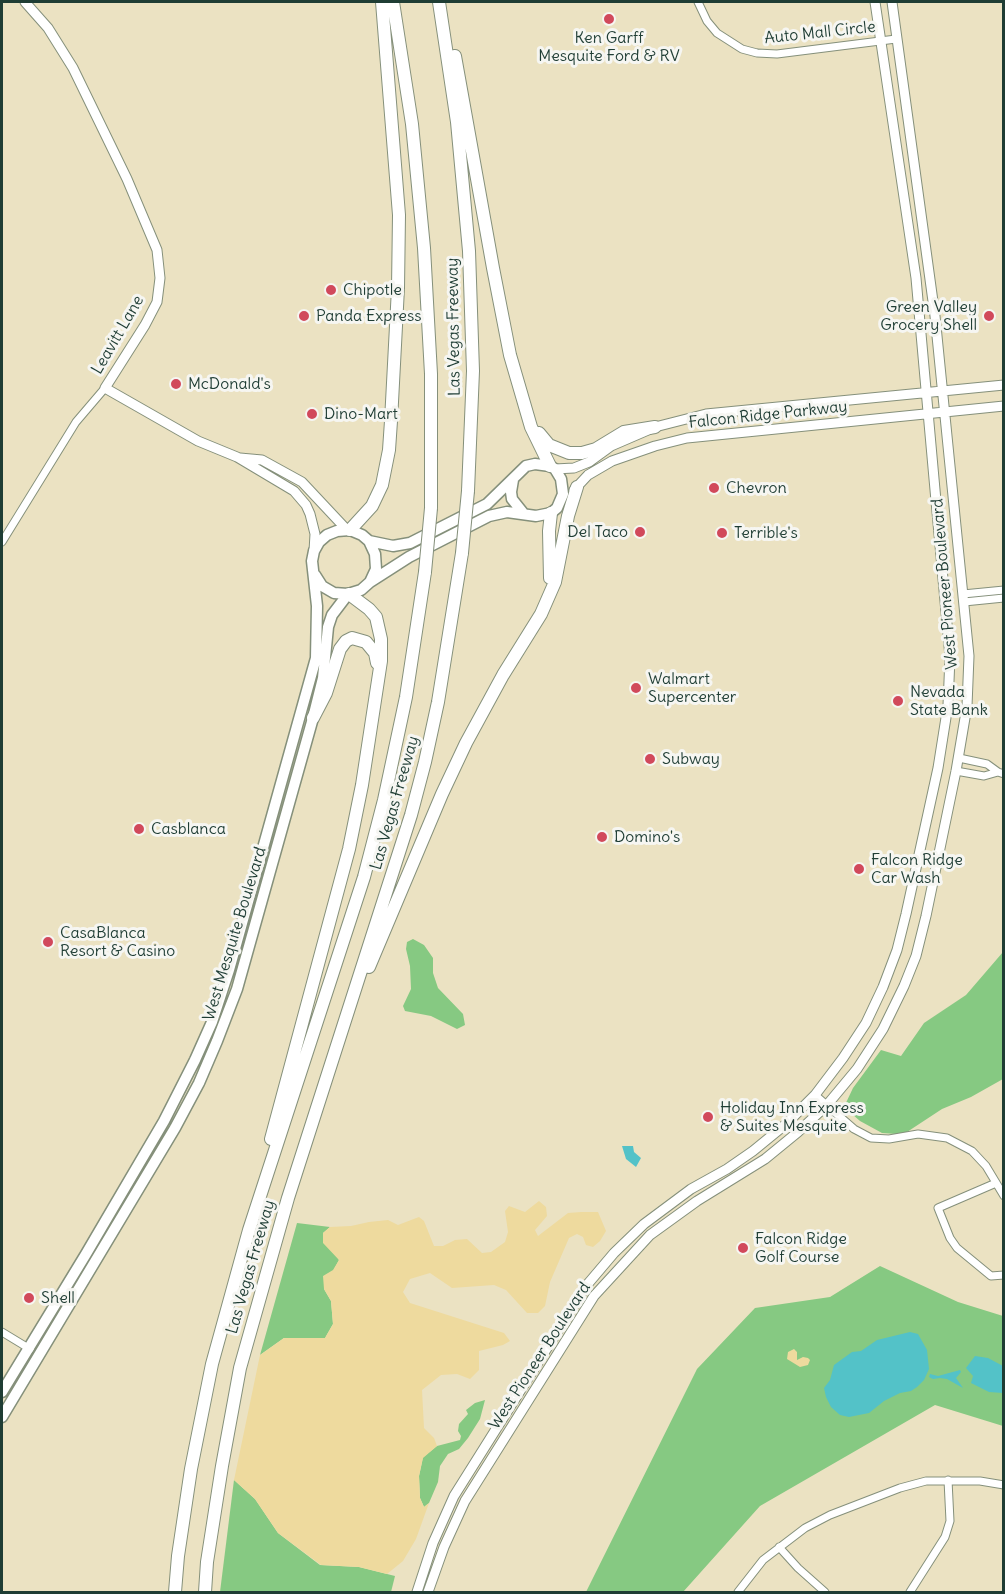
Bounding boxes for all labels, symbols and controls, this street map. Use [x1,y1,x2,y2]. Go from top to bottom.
marker: Ken Garff Mesquite Ford & RV [602,12,616,26]
street label: Auto Mall Circle [763,18,877,48]
place label: Ken Garff Mesquite Ford & RV [538,28,680,66]
street label: Las Vegas Freeway [443,258,465,396]
place label: Chipotle [343,280,402,300]
marker: Chipotle [324,283,338,297]
street label: Leavitt Lane [88,292,148,378]
place label: Green Valley Grocery Shell [880,297,977,335]
place label: Panda Express [316,306,422,326]
marker: Panda Express [297,309,311,323]
marker: Green Valley Grocery Shell [982,309,996,323]
place label: McDonald's [188,374,271,394]
marker: McDonald's [169,377,183,391]
street label: Falcon Ridge Parkway [688,397,848,433]
place label: Dino-Mart [324,404,398,424]
marker: Dino-Mart [305,407,319,421]
place label: Chevron [726,478,787,498]
marker: Chevron [707,481,721,495]
street label: West Pioneer Boulevard [928,498,962,670]
place label: Del Taco [567,522,628,542]
place label: Terrible's [734,523,798,543]
marker: Del Taco [633,525,647,539]
marker: Terrible's [715,526,729,540]
place label: Walmart Supercenter [648,669,736,707]
marker: Walmart Supercenter [629,681,643,695]
place label: Nevada State Bank [910,682,988,720]
marker: Nevada State Bank [891,694,905,708]
street label: Las Vegas Freeway [367,734,423,872]
place label: Subway [662,749,720,769]
marker: Subway [643,752,657,766]
place label: Casblanca [151,819,226,839]
marker: Casblanca [132,822,146,836]
place label: Domino's [614,827,680,847]
marker: Domino's [595,830,609,844]
street label: West Mesquite Boulevard [199,845,271,1023]
place label: Falcon Ridge Car Wash [871,850,963,888]
marker: Falcon Ridge Car Wash [852,862,866,876]
place label: CasaBlanca Resort & Casino [60,923,175,961]
marker: CasaBlanca Resort & Casino [41,935,55,949]
place label: Holiday Inn Express & Suites Mesquite [720,1098,864,1136]
marker: Holiday Inn Express & Suites Mesquite [701,1110,715,1124]
street label: Las Vegas Freeway [223,1198,279,1336]
place label: Falcon Ridge Golf Course [755,1229,847,1267]
marker: Falcon Ridge Golf Course [736,1241,750,1255]
street label: West Pioneer Boulevard [485,1279,595,1433]
place label: Shell [41,1288,75,1308]
marker: Shell [22,1291,36,1305]

